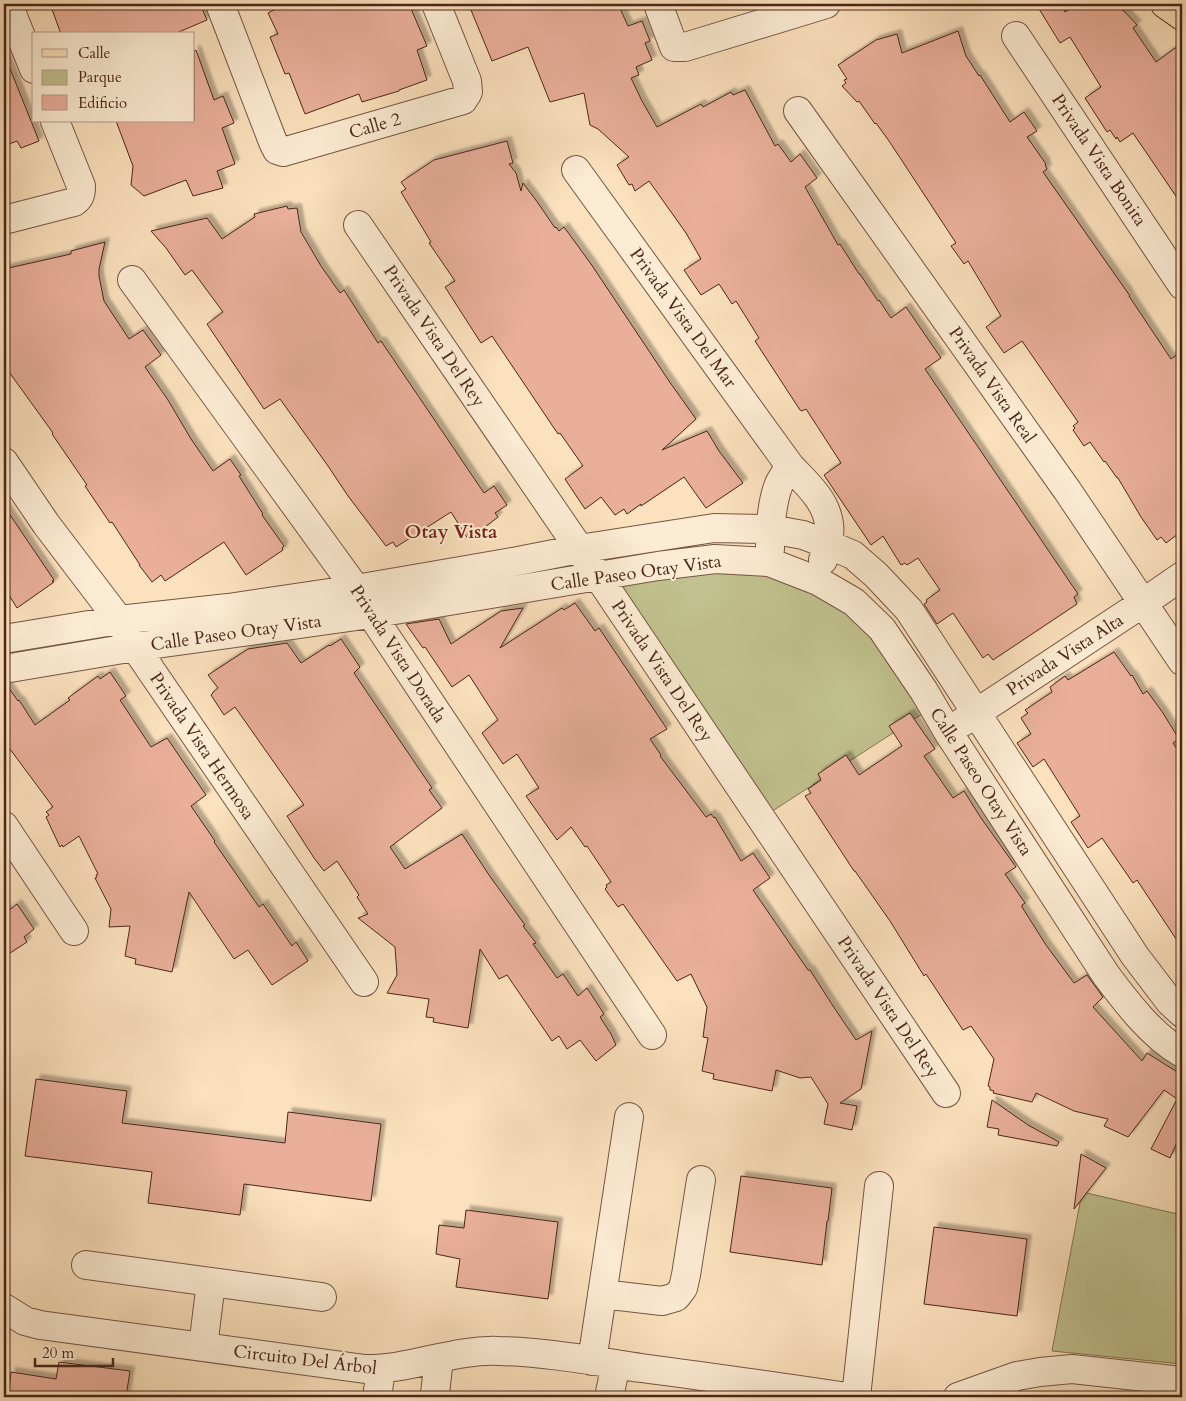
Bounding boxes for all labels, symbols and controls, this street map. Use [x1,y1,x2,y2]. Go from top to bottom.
legend [32,32,195,122]
text: Calle [78,43,111,63]
text: Parque [78,67,122,87]
street label: Privada Vista Bonita [1045,89,1153,231]
text: Edificio [78,93,127,113]
street label: Calle 2 [346,107,404,145]
street label: Privada Vista Del Mar [624,243,743,393]
street label: Privada Vista Del Rey [377,260,491,412]
street label: Privada Vista Real [942,322,1042,449]
district label: Otay Vista [405,519,498,545]
street label: Calle Paseo Otay Vista [549,549,723,597]
street label: Privada Vista Dorada [344,580,452,728]
street label: Privada Vista Del Rey [605,595,719,747]
street label: Privada Vista Alta [1002,608,1129,702]
street label: Calle Paseo Otay Vista [149,609,323,657]
street label: Privada Vista Hermosa [143,668,261,825]
street label: Calle Paseo Otay Vista [924,703,1038,861]
street label: Privada Vista Del Rey [831,931,945,1083]
scale bar [35,1336,112,1368]
street label: Circuito Del Árbol [232,1339,379,1381]
text: 20 m [42,1343,74,1363]

